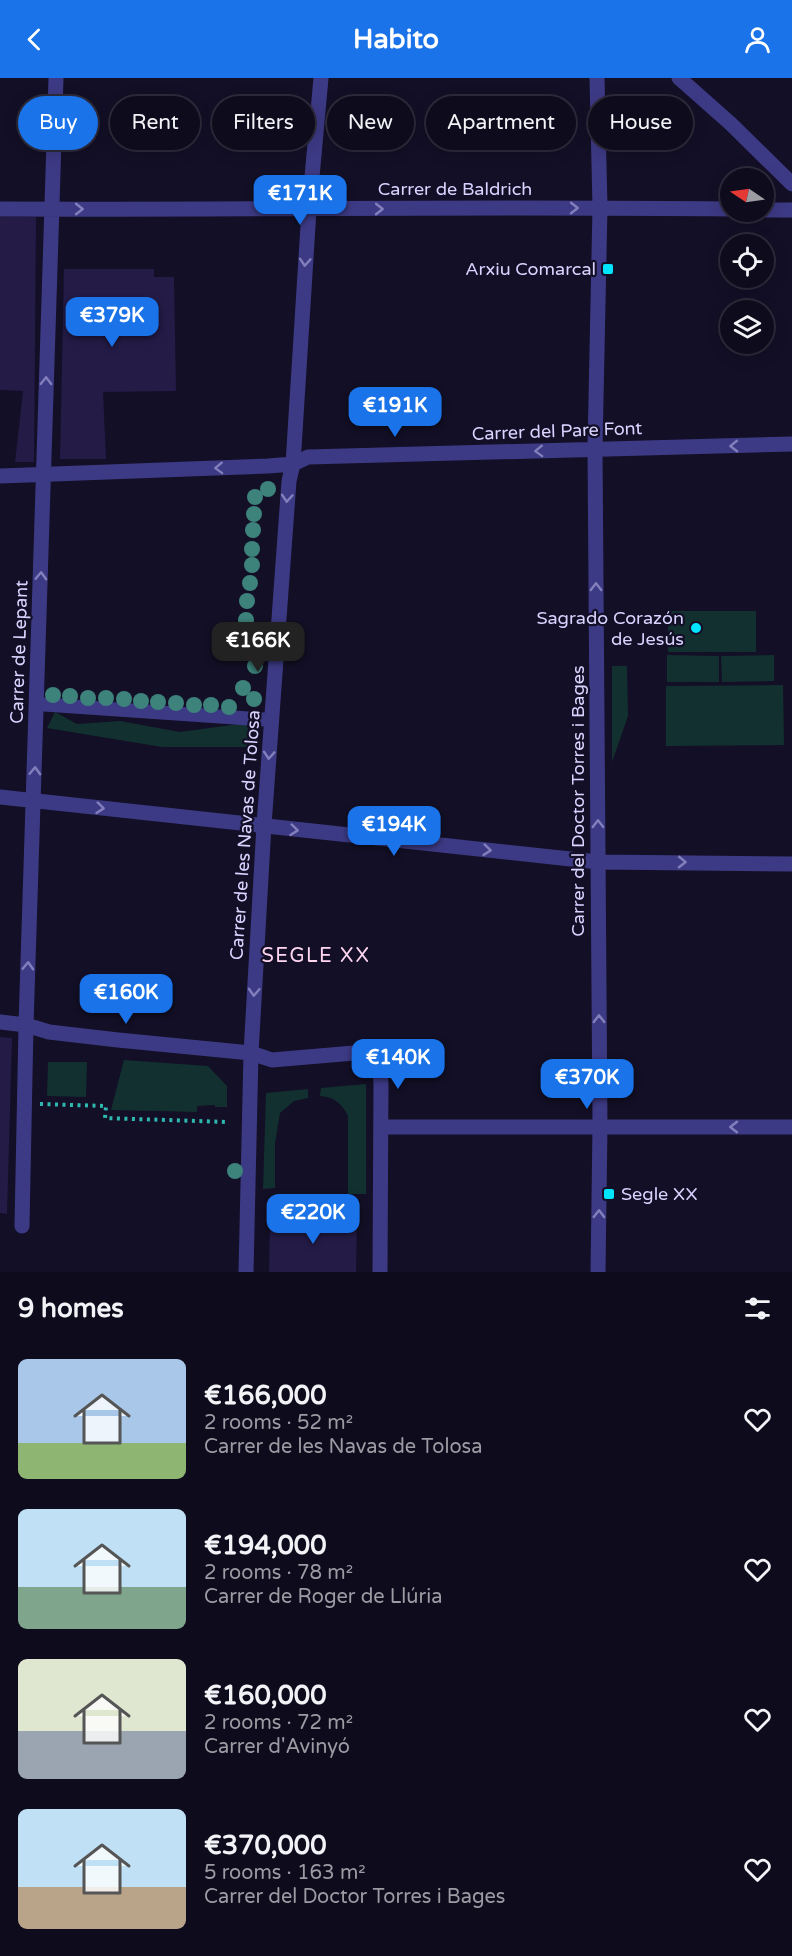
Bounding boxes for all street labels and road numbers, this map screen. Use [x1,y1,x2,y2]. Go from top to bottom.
street label: Carrer de Baldrich [378,178,532,200]
street label: Carrer del Pare Font [471,417,643,445]
street label: Carrer de Lepant [5,580,33,724]
street label: Carrer del Doctor Torres i Bages [567,665,589,937]
street label: Carrer de les Navas de Tolosa [225,709,265,961]

